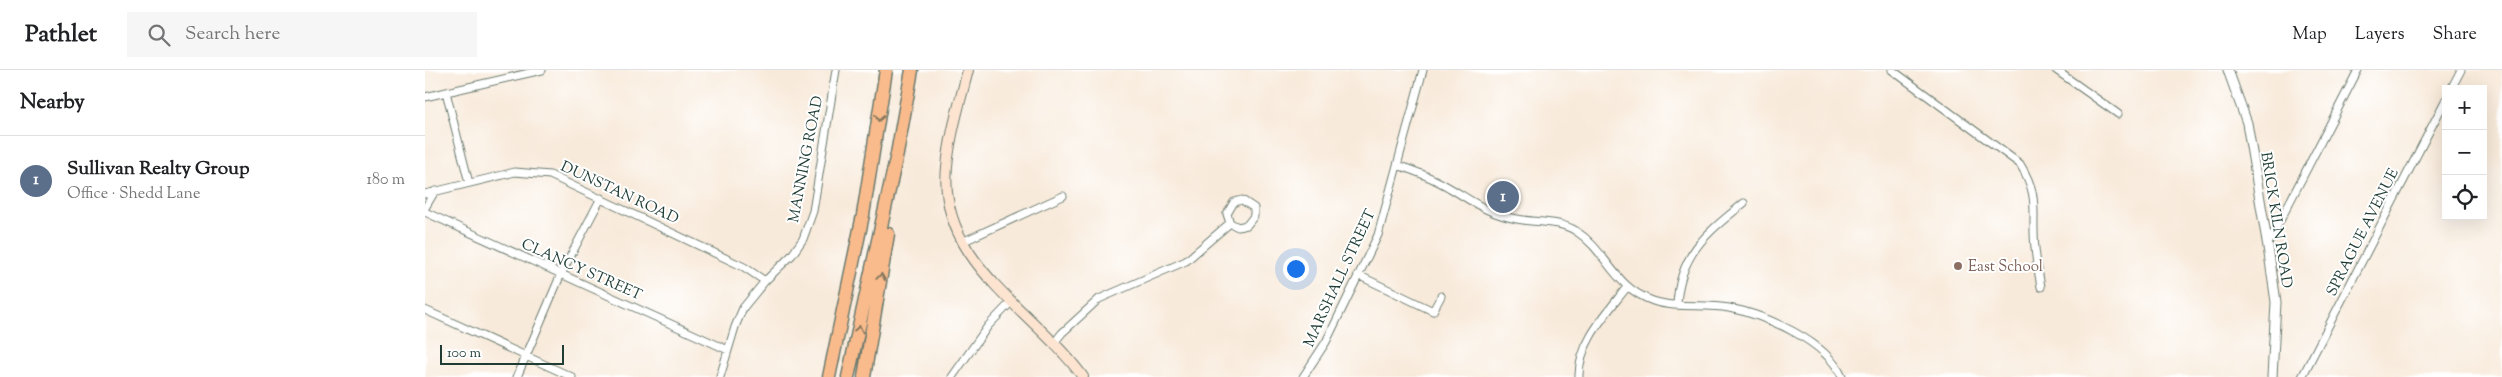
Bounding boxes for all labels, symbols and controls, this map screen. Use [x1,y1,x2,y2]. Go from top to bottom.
search box [127,12,477,57]
text: Pathlet [25,18,97,52]
icon: search [145,21,173,49]
text: Search here [185,21,280,48]
text: Map [2292,22,2327,48]
text: Layers [2355,22,2405,48]
text: Share [2433,22,2477,48]
map controls [2442,85,2487,220]
button: + [2442,85,2487,130]
text: Nearby [20,88,85,118]
street label: MANNING ROAD [784,94,829,224]
one-way arrow [874,114,884,123]
button: − [2442,130,2487,175]
street label: BRICK KILN ROAD [2254,151,2297,290]
text: Sullivan Realty Group [67,156,250,183]
street label: DUNSTAN ROAD [557,157,682,230]
street label: SPRAGUE AVENUE [2322,165,2405,300]
text: 1 [33,169,39,192]
text: 180 m [366,169,405,192]
button: locate [2442,175,2487,220]
pin: 1 [1487,178,1519,216]
text: Office · Shedd Lane [67,183,200,206]
street label: MARSHALL STREET [1299,206,1382,351]
street label: CLANCY STREET [518,234,646,307]
your location [1283,256,1309,282]
place label: East School [1968,257,2043,278]
marker: East School [1952,260,1964,272]
one-way arrow [875,273,886,281]
one-way arrow [853,325,864,334]
scale bar [440,342,564,365]
text: 100 m [447,344,481,364]

